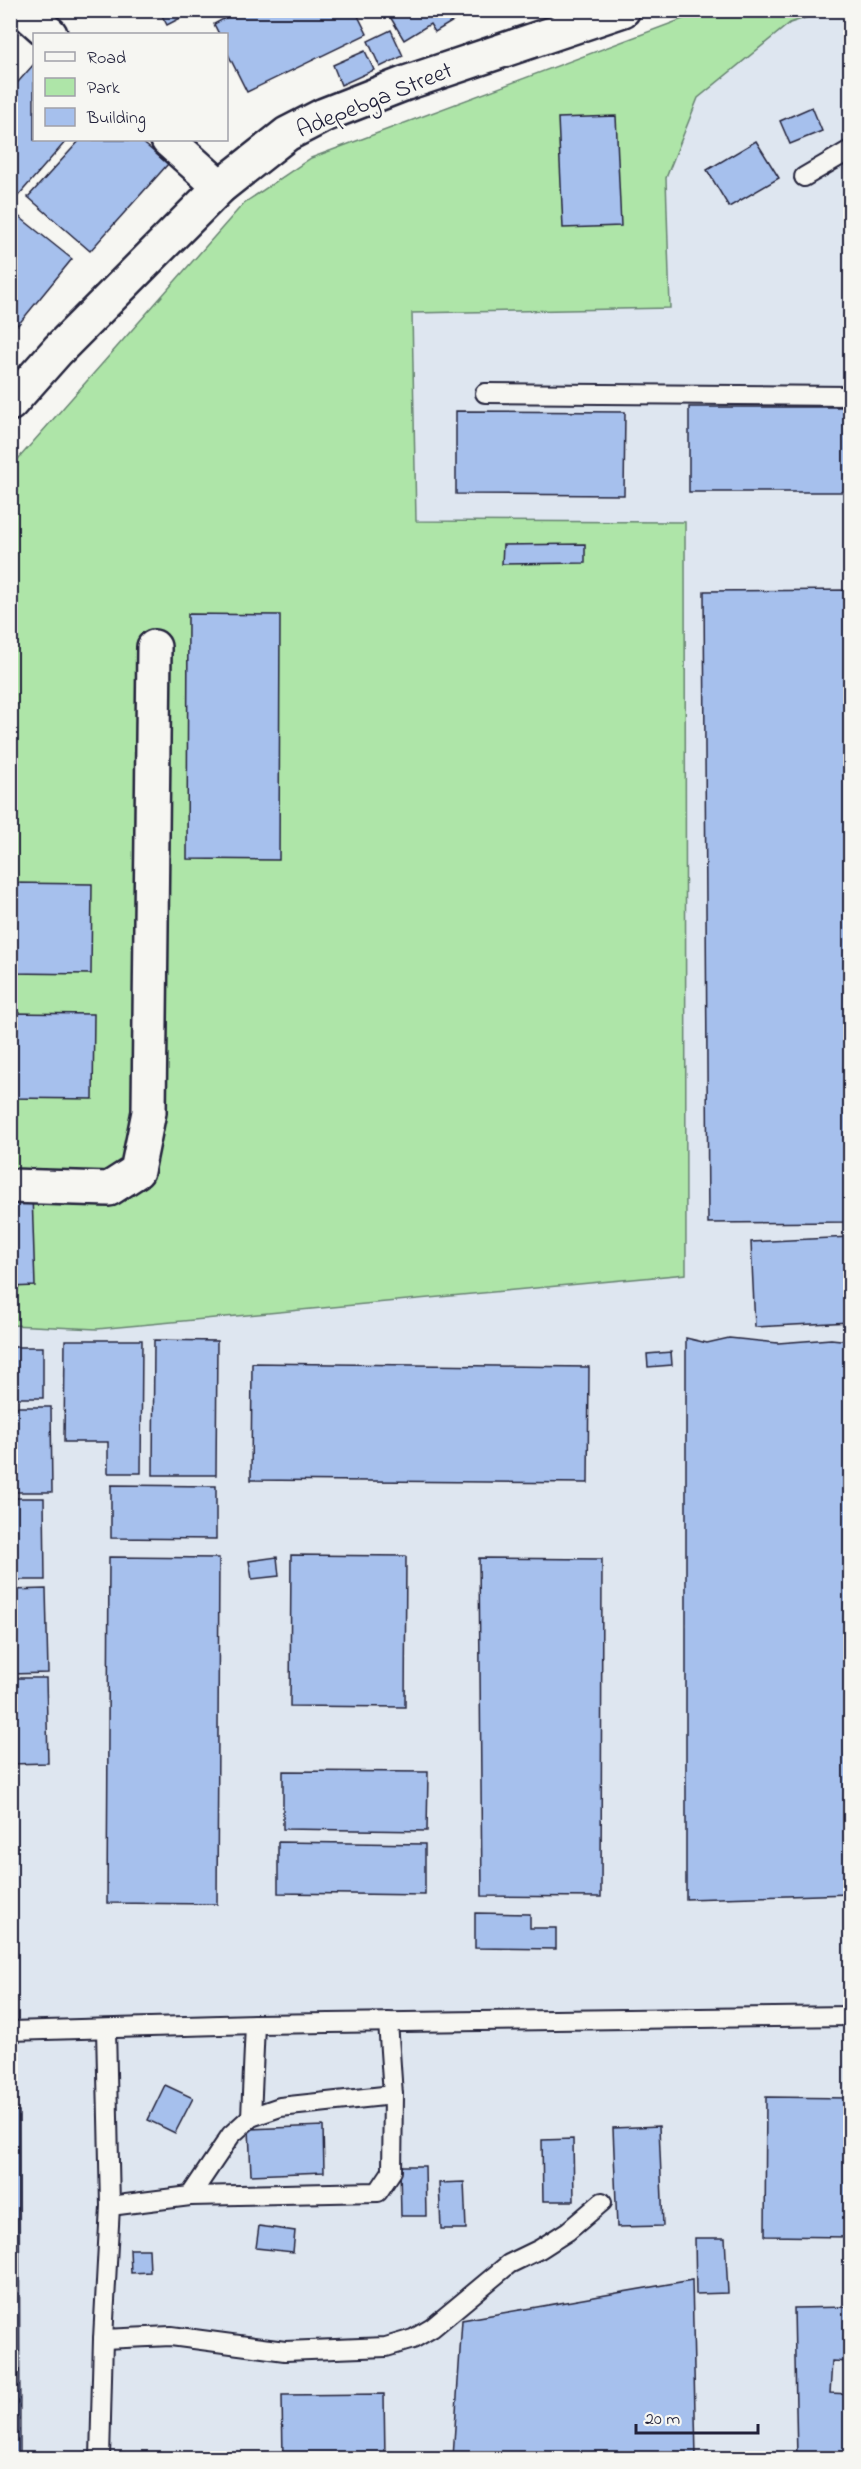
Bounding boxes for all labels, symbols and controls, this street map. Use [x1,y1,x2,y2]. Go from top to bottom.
legend [33,33,228,141]
text: Road [87,46,126,72]
street label: Adepebga Street [292,54,458,149]
text: Park [87,76,120,102]
text: Building [86,106,146,133]
scale bar [636,2397,758,2435]
text: 20 m [645,2407,680,2433]

